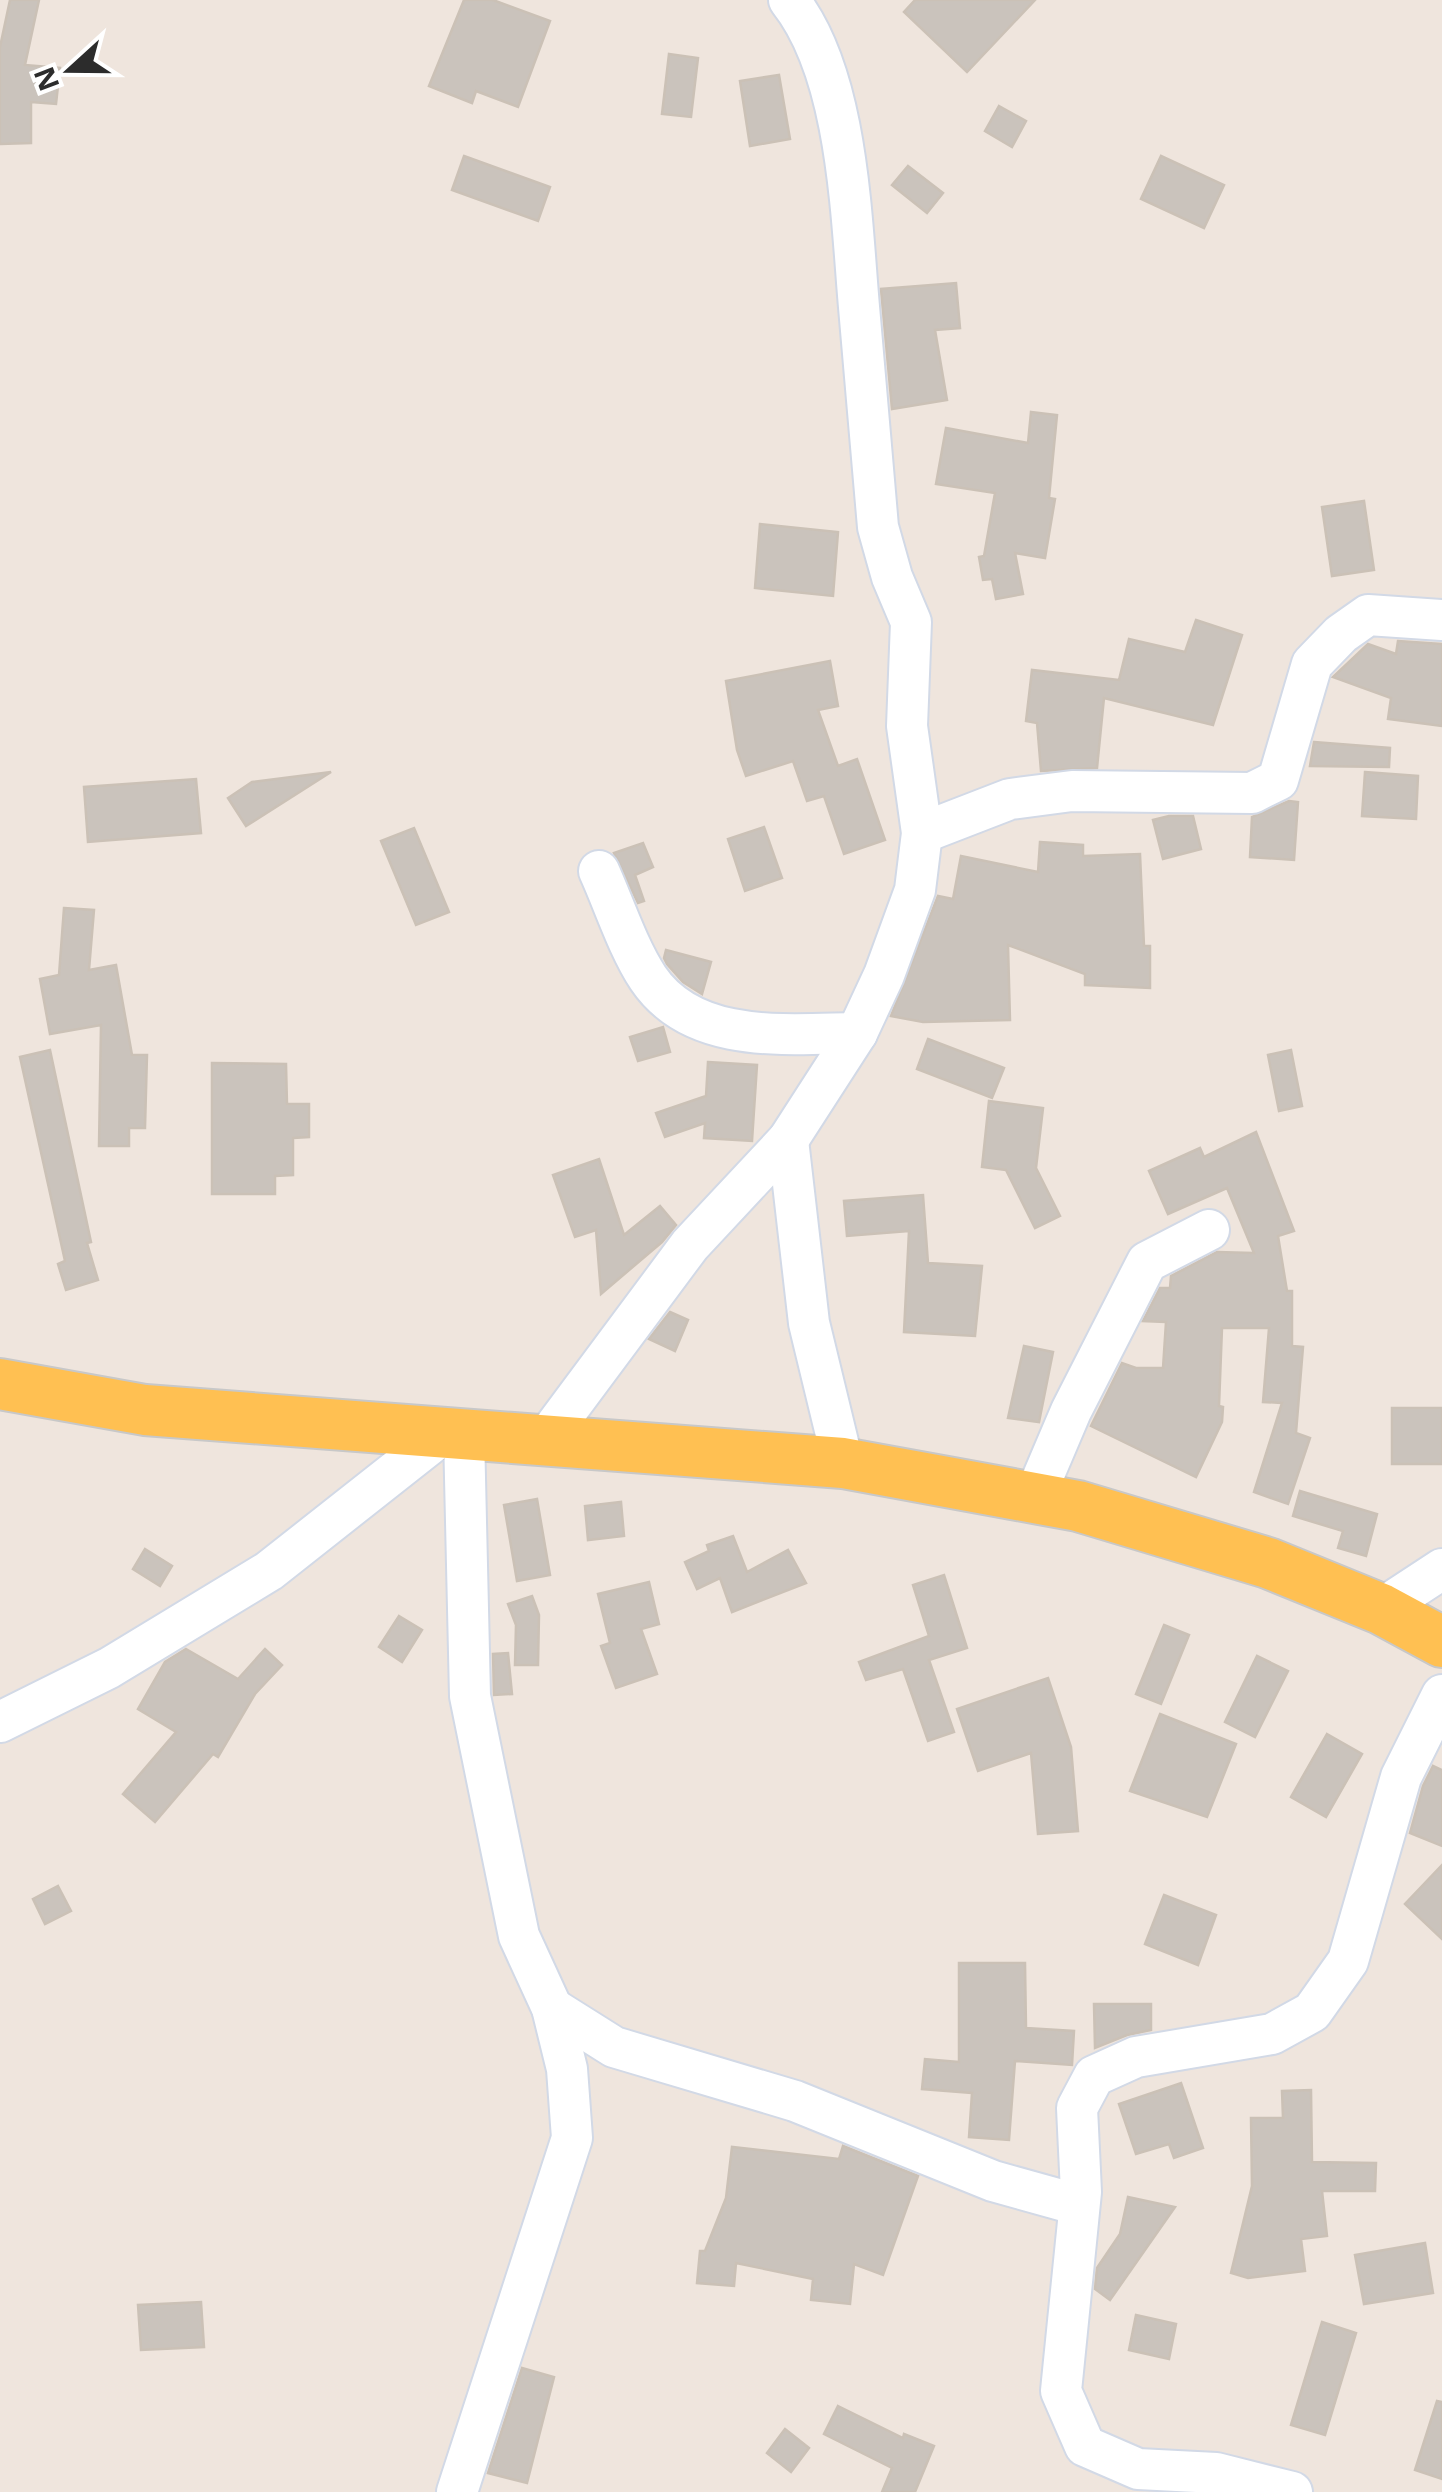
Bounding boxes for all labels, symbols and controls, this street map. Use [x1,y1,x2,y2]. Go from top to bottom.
north arrow [20,20,120,120]
text: N [24,62,68,97]

